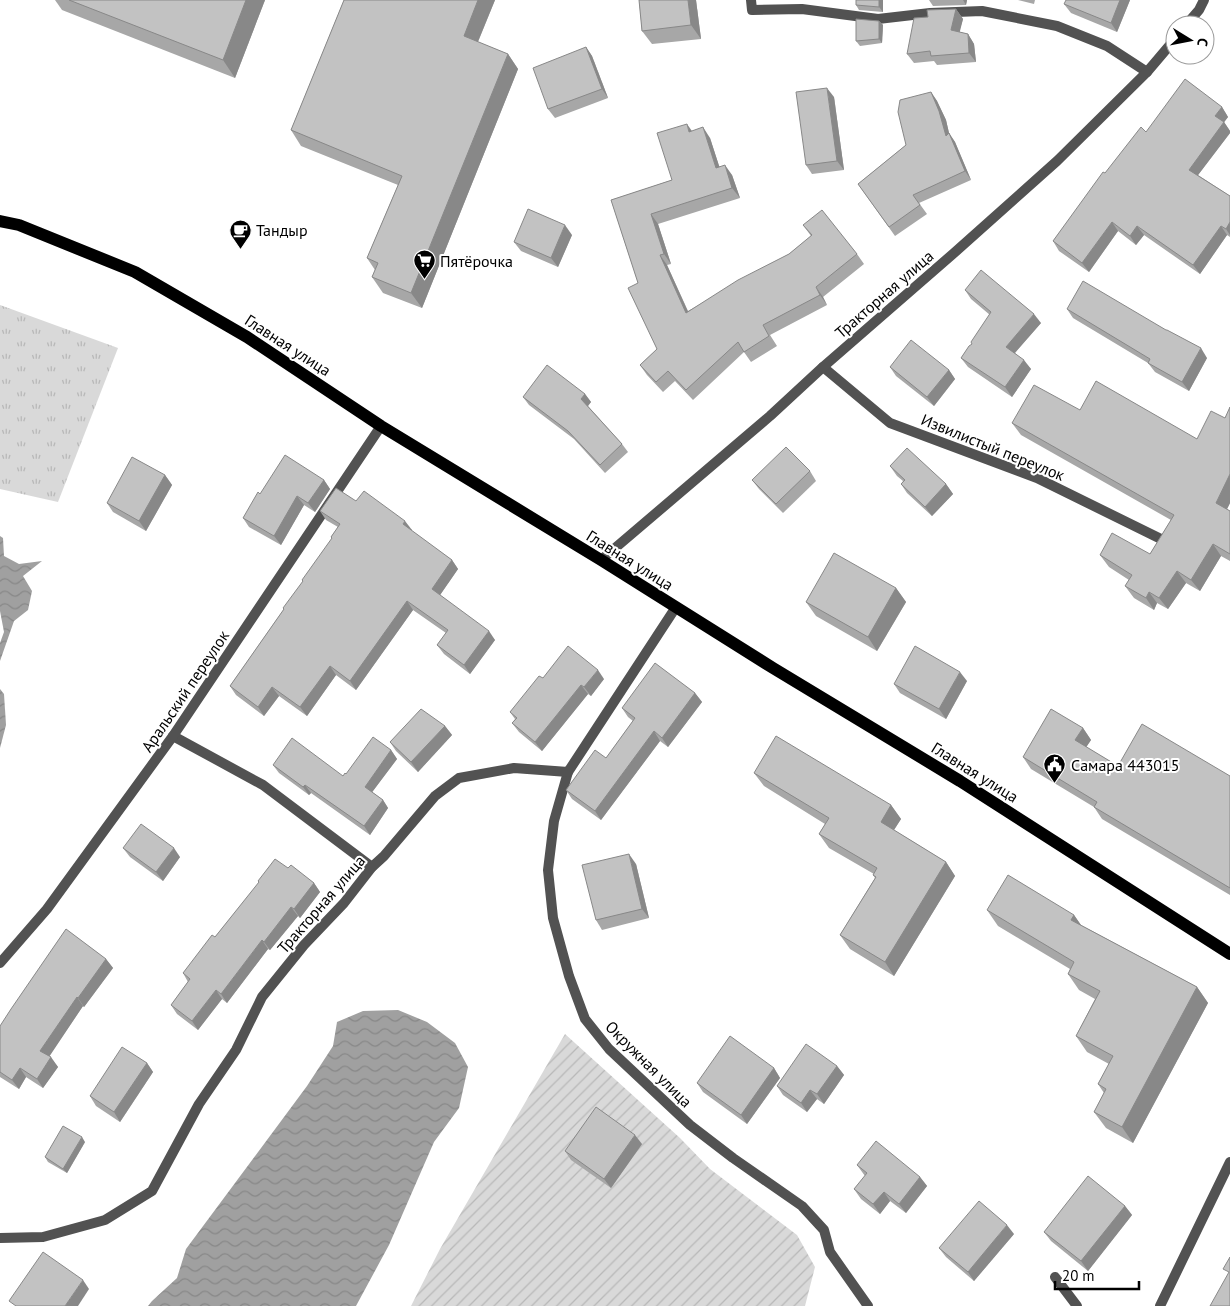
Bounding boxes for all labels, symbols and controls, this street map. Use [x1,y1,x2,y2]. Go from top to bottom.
north arrow [1165,15,1215,65]
text: С [1193,37,1212,48]
cafe icon: Тандыр [228,218,252,249]
place label: Тандыр [256,220,308,240]
street label: Тракторная улица [831,246,937,342]
supermarket icon: Пятёрочка [412,249,436,280]
place label: Пятёрочка [440,251,513,271]
street label: Главная улица [241,310,335,380]
street label: Извилистый переулок [918,409,1068,485]
street label: Главная улица [583,525,677,595]
street label: Аральский переулок [137,626,233,756]
street label: Главная улица [928,737,1022,807]
public building icon: Самара 443015 [1043,753,1067,784]
place label: Самара 443015 [1071,755,1180,775]
street label: Тракторная улица [273,851,369,957]
street label: Окружная улица [602,1017,696,1111]
scale bar [1055,1258,1139,1290]
text: 20 m [1062,1266,1095,1285]

